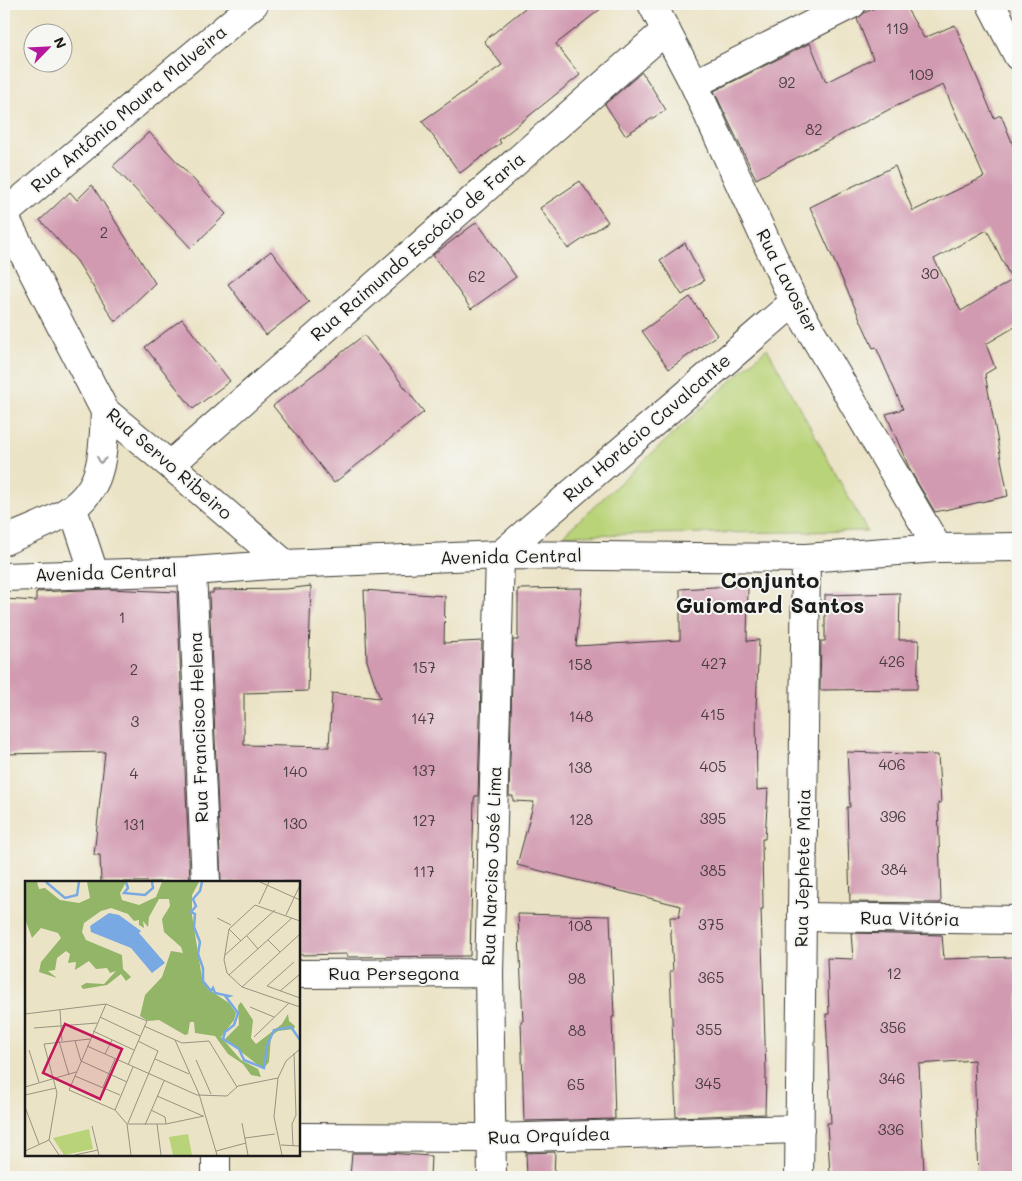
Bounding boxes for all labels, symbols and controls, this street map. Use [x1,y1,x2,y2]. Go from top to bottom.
house number: 119 [886,18,908,38]
street label: Rua Antônio Moura Malveira [25,19,231,197]
north arrow [22,22,72,72]
text: N [49,34,71,51]
house number: 109 [909,64,934,84]
house number: 92 [778,72,796,92]
house number: 82 [805,119,823,139]
street label: Rua Raimundo Escócio de Faria [305,146,530,346]
house number: 2 [100,222,108,242]
street label: Rua Lavosier [751,224,824,337]
house number: 30 [921,263,939,283]
house number: 62 [468,266,486,286]
street label: Rua Horácio Cavalcante [557,348,735,507]
street label: Rua Servo Ribeiro [102,402,238,525]
one-way arrow [96,456,106,464]
street label: Avenida Central [440,543,582,569]
street label: Avenida Central [35,558,177,586]
district label: Conjunto Guiomard Santos [676,565,864,619]
house number: 1 [119,607,125,627]
street label: Rua Francisco Helena [183,631,213,823]
house number: 426 [879,651,905,671]
house number: 427 [701,653,727,673]
house number: 158 [568,654,592,674]
house number: 157 [412,657,436,677]
house number: 2 [130,659,138,679]
house number: 415 [701,704,725,724]
house number: 148 [569,706,593,726]
house number: 147 [411,708,435,728]
house number: 3 [131,711,140,731]
house number: 406 [878,754,906,774]
house number: 405 [700,756,726,776]
house number: 138 [568,757,592,777]
house number: 137 [412,760,436,780]
house number: 140 [283,761,307,781]
house number: 4 [130,763,139,783]
street label: Rua Narciso José Lima [476,766,506,966]
street label: Rua Jephete Maia [789,788,815,948]
house number: 396 [880,806,906,826]
house number: 395 [700,808,726,828]
house number: 128 [569,809,593,829]
house number: 127 [412,810,436,830]
house number: 130 [283,813,307,833]
house number: 131 [123,814,145,834]
house number: 384 [881,859,908,879]
house number: 385 [700,860,726,880]
house number: 117 [413,861,435,881]
inset map [25,881,300,1156]
street label: Rua Vitória [860,905,960,931]
house number: 375 [698,914,724,934]
house number: 108 [567,915,593,935]
street label: Rua Persegona [328,961,460,985]
house number: 12 [886,963,902,983]
house number: 365 [698,967,724,987]
house number: 98 [568,968,586,988]
house number: 356 [880,1017,906,1037]
house number: 355 [696,1019,722,1039]
house number: 88 [568,1020,586,1040]
house number: 346 [879,1068,905,1088]
house number: 345 [695,1073,721,1093]
house number: 65 [567,1074,585,1094]
house number: 336 [878,1119,904,1139]
street label: Rua Orquídea [487,1121,611,1149]

